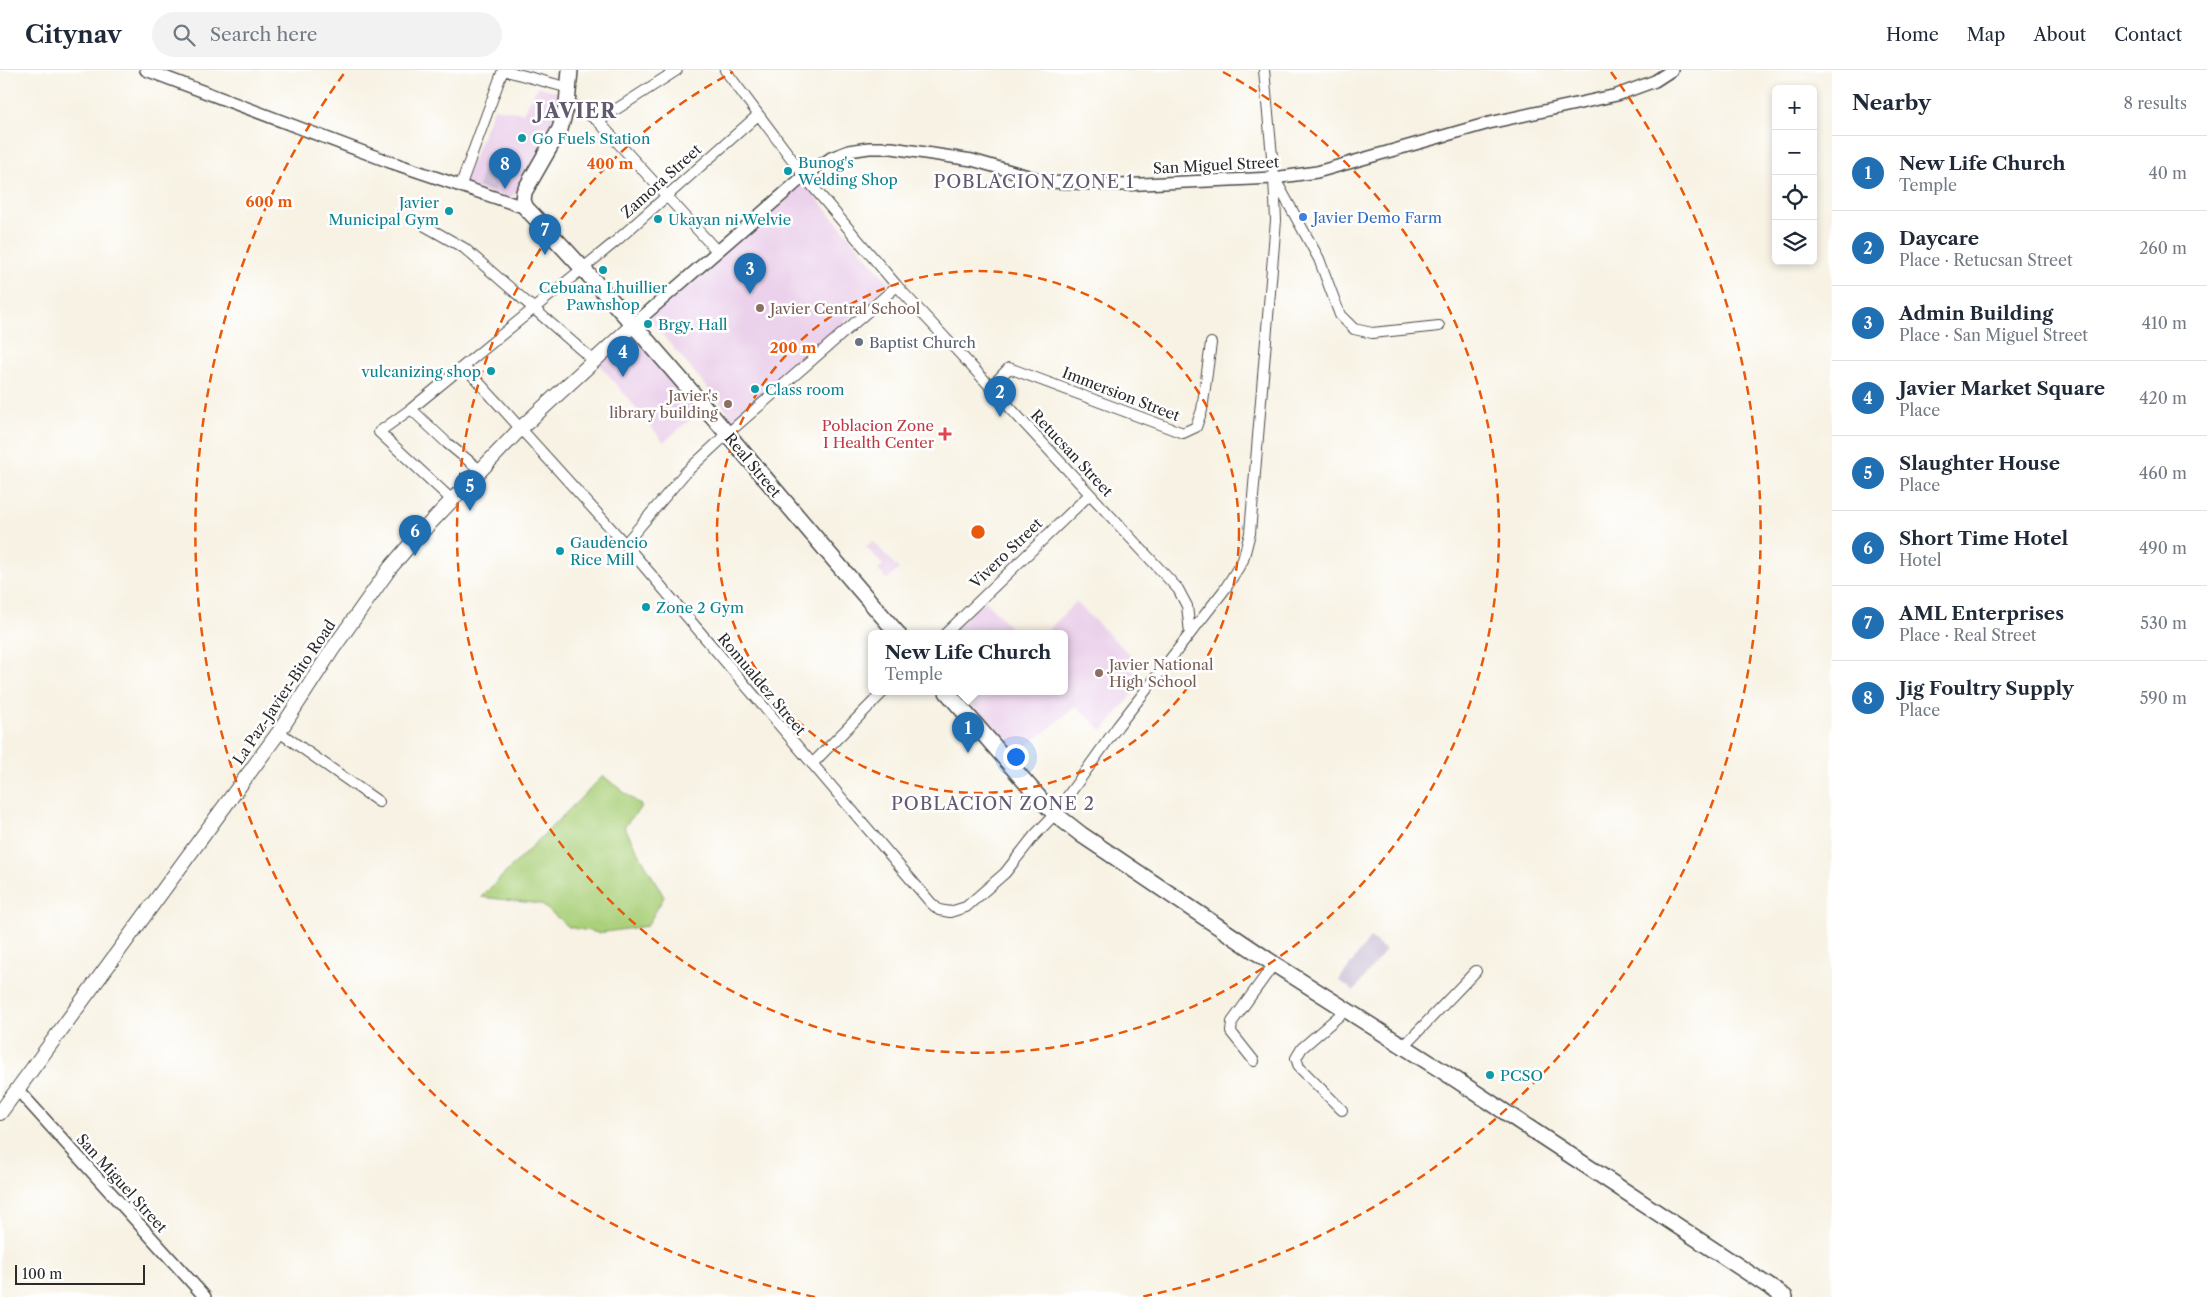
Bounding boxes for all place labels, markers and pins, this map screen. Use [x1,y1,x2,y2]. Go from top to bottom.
place label: Go Fuels Station [532,129,651,148]
marker: Go Fuels Station [516,132,528,144]
pin: 8 [489,148,521,189]
place label: Bunog's Welding Shop [797,153,898,189]
marker: Bunog's Welding Shop [782,165,794,177]
place label: Javier Municipal Gym [329,193,440,229]
marker: Javier Municipal Gym [443,205,455,217]
place label: Javier Demo Farm [1311,208,1442,227]
place label: Ukayan ni Welvie [668,210,791,229]
marker: Javier Demo Farm [1297,211,1309,223]
marker: Ukayan ni Welvie [652,213,664,225]
pin: 7 [529,214,561,255]
pin: 3 [734,253,766,294]
marker: Cebuana Lhuillier Pawnshop [597,264,609,276]
place label: Cebuana Lhuillier Pawnshop [539,278,668,314]
place label: Javier Central School [768,299,921,318]
marker: Javier Central School [754,302,766,314]
place label: Brgy. Hall [658,315,728,334]
marker: Brgy. Hall [642,318,654,330]
place label: Baptist Church [869,333,976,352]
pin: 4 [607,336,639,377]
marker: Baptist Church [853,336,865,348]
place label: vulcanizing shop [360,362,481,381]
marker: vulcanizing shop [485,365,497,377]
pin: 2 [984,376,1016,417]
place label: Class room [765,380,845,399]
marker: Class room [749,383,761,395]
place label: Javier's library building [609,386,718,422]
marker: Javier's library building [722,398,734,410]
place label: Poblacion Zone I Health Center [822,416,935,452]
marker: Poblacion Zone I Health Center [938,427,952,441]
pin: 5 [454,470,486,511]
pin: 6 [399,515,431,556]
centre of rings [969,523,987,541]
place label: Gaudencio Rice Mill [570,533,648,569]
marker: Gaudencio Rice Mill [554,545,566,557]
place label: Zone 2 Gym [656,598,744,617]
marker: Zone 2 Gym [640,601,652,613]
place label: Javier National High School [1107,655,1214,691]
marker: Javier National High School [1093,667,1105,679]
pin: 1 [952,712,984,753]
place label: PCSO [1500,1066,1543,1085]
marker: PCSO [1484,1069,1496,1081]

